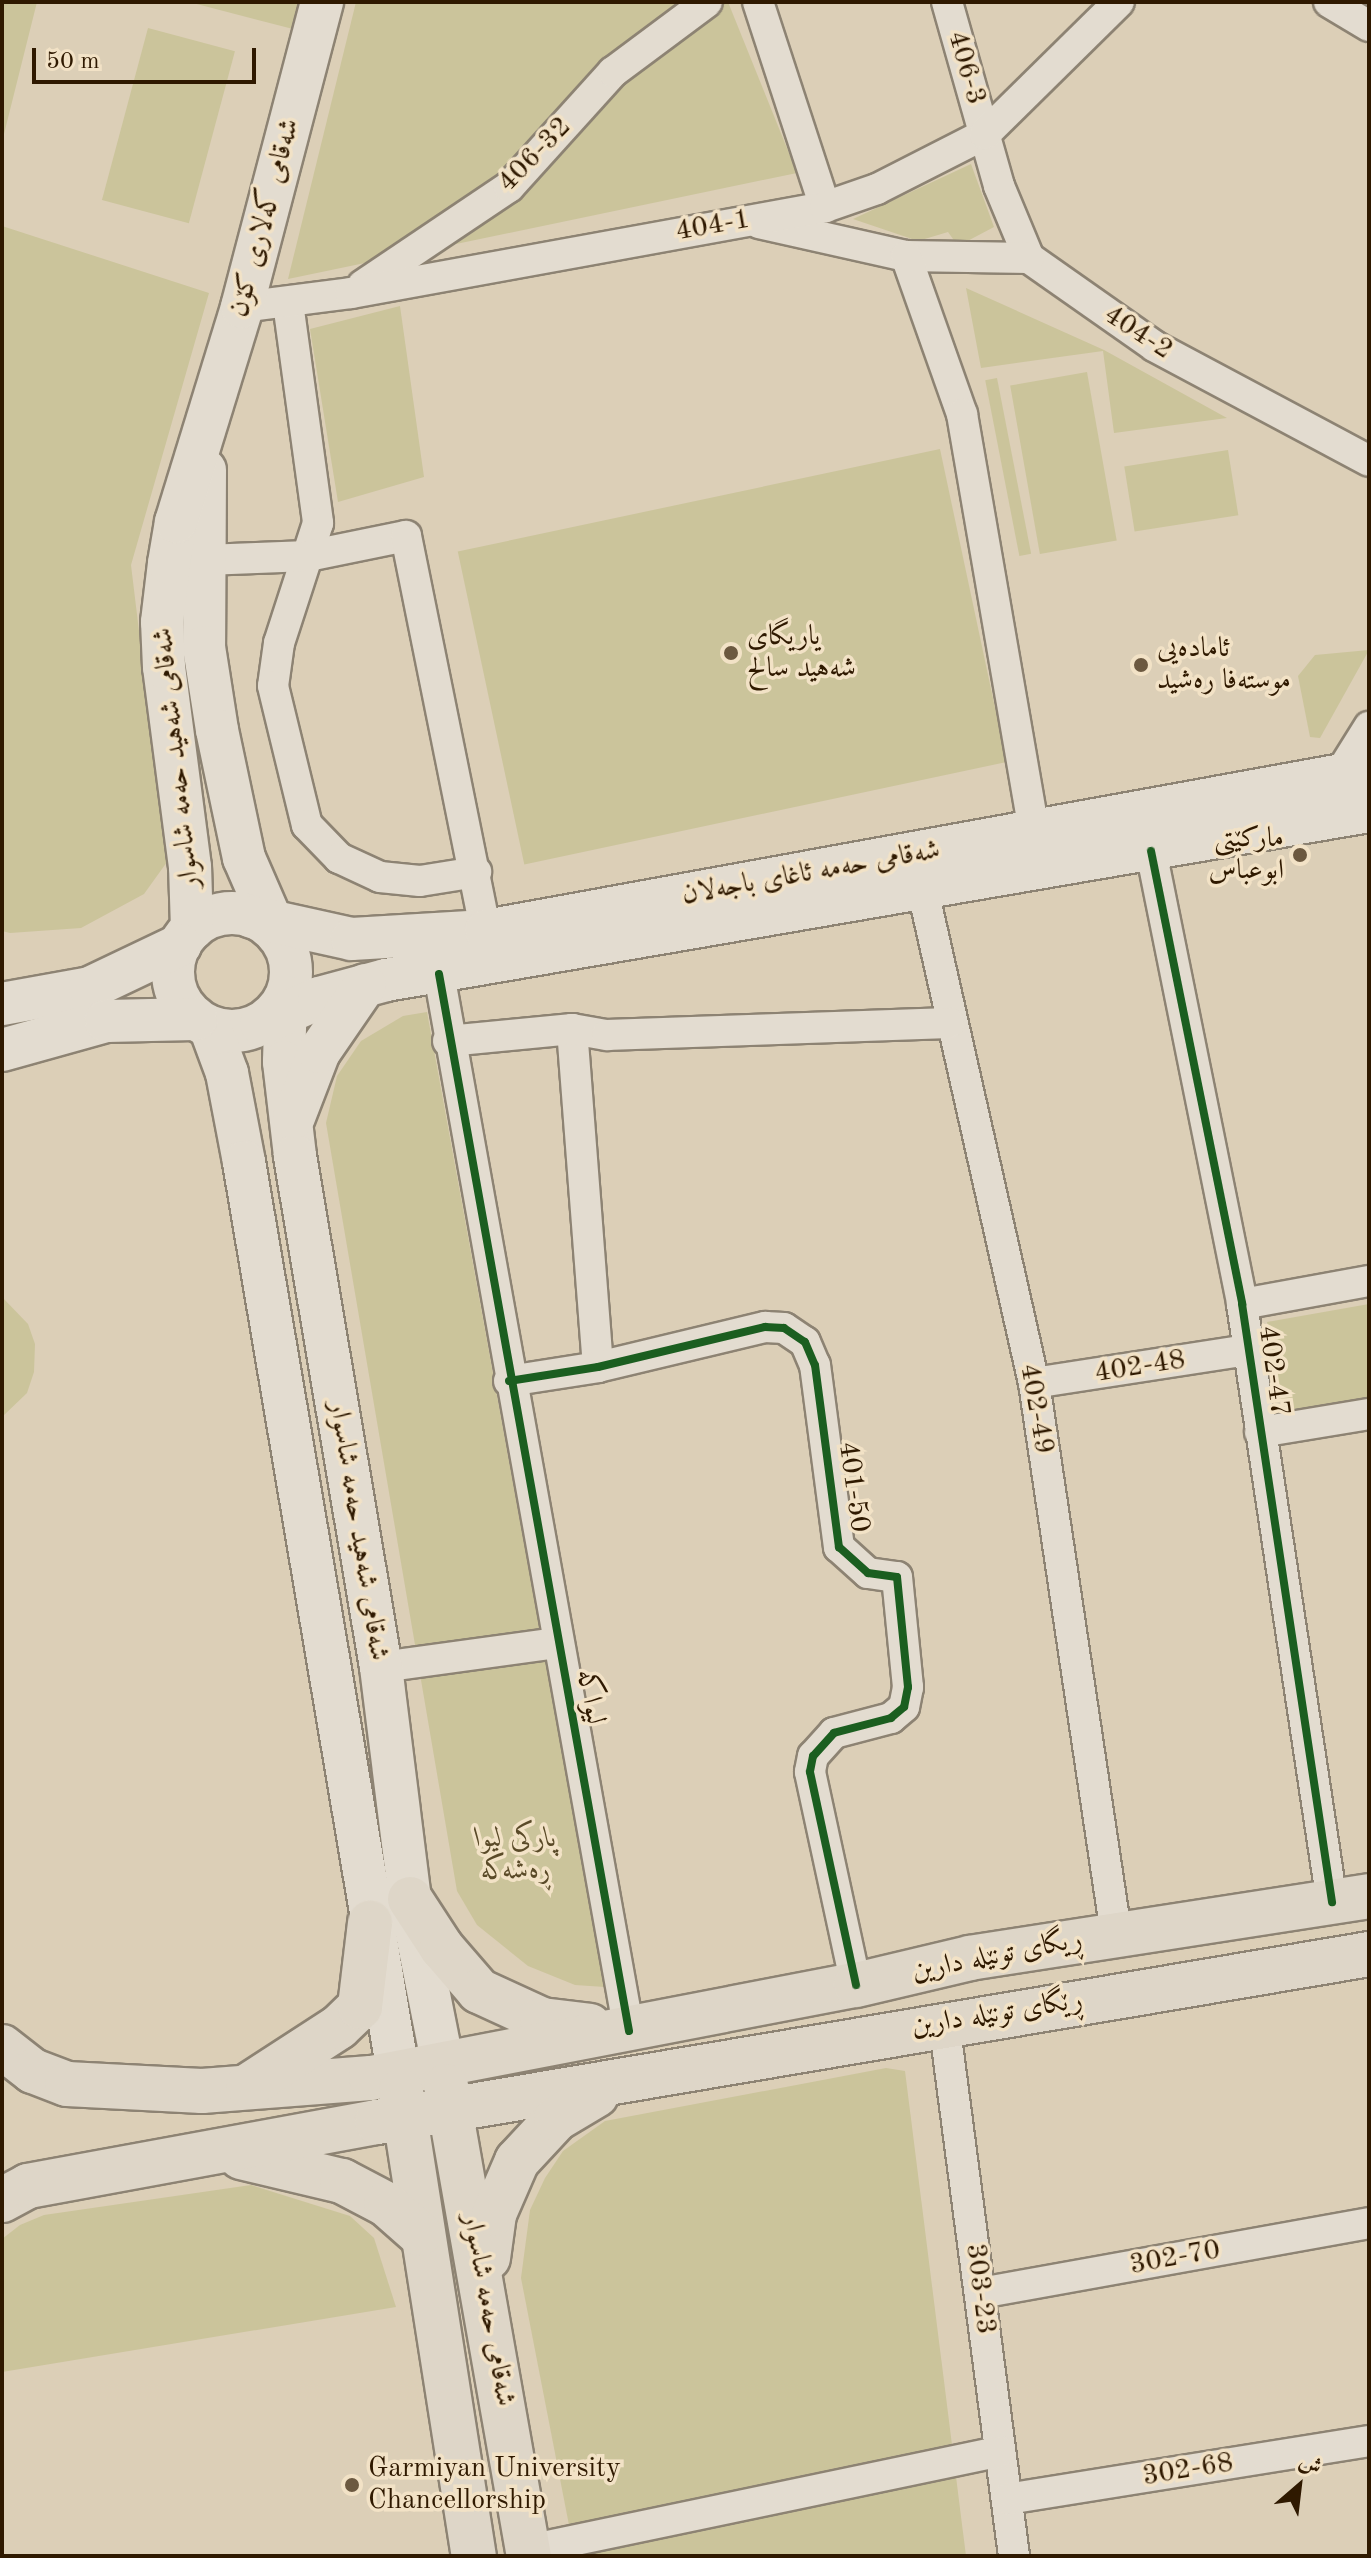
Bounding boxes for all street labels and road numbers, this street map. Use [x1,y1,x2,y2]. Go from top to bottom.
street label: 406-3 [939,27,993,109]
street label: 406-32 [491,110,579,200]
street label: شەقامی کەلاری کۆن [222,115,308,321]
street label: 404-1 [673,203,753,249]
street label: 404-2 [1097,298,1179,368]
street label: شەقامی شەهید حەمە شاسوار [147,626,207,890]
street label: شەقامی حەمە ئاغای باجەلان [679,834,943,912]
street label: 402-47 [1250,1323,1296,1419]
street label: 402-48 [1092,1343,1188,1391]
street label: 402-49 [1012,1361,1060,1457]
street label: شەقامی شەهید حەمە شاسوار [321,1399,395,1663]
street label: 401-50 [830,1439,876,1535]
street label: لیواکە [568,1666,612,1728]
street label: ڕیگای تونێلە دارین [909,1923,1085,1989]
street label: ڕێگای تونێلە دارین [909,1984,1085,2044]
street label: شەقامی حەمە شاسوار [455,2211,521,2409]
street label: 302-70 [1127,2234,1223,2282]
street label: 303-23 [958,2242,1002,2336]
street label: 302-68 [1140,2446,1236,2494]

